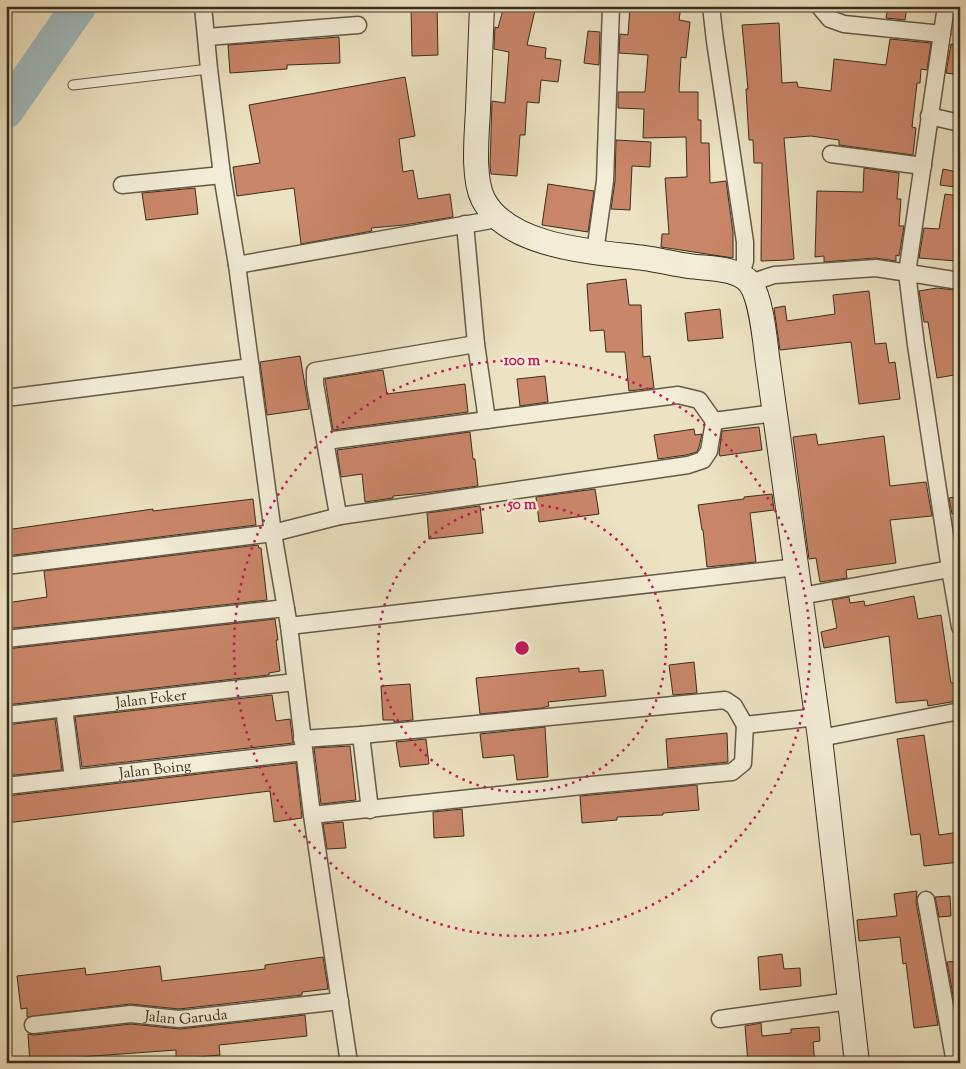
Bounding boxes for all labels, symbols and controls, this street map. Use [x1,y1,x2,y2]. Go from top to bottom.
text: 100 m [504,351,541,372]
text: 50 m [507,495,537,516]
centre of rings [513,639,531,657]
street label: Jalan Foker [114,685,188,715]
street label: Jalan Boing [117,756,192,785]
street label: Jalan Garuda [142,1005,229,1031]

